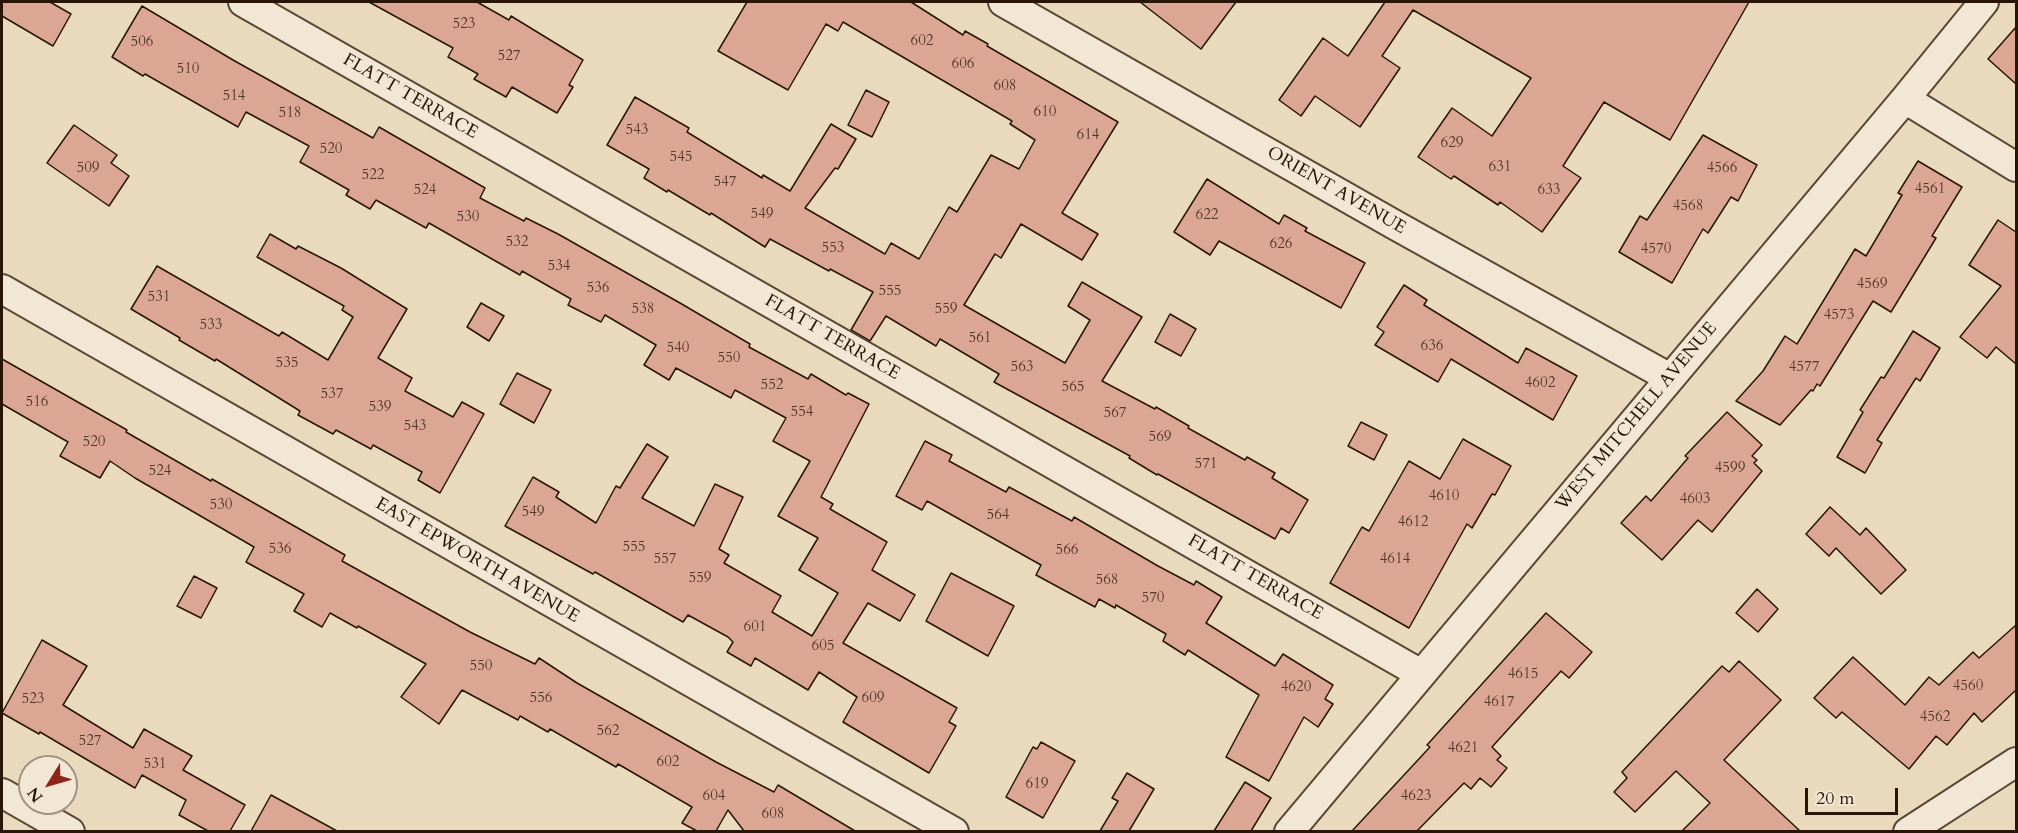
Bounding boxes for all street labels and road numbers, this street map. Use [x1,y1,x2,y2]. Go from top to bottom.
street label: FLATT TERRACE [339,50,481,144]
street label: ORIENT AVENUE [1263,142,1409,240]
street label: FLATT TERRACE [761,291,903,385]
street label: WEST MITCHELL AVENUE [1552,318,1722,516]
street label: EAST EPWORTH AVENUE [371,494,583,628]
street label: FLATT TERRACE [1184,531,1326,625]

